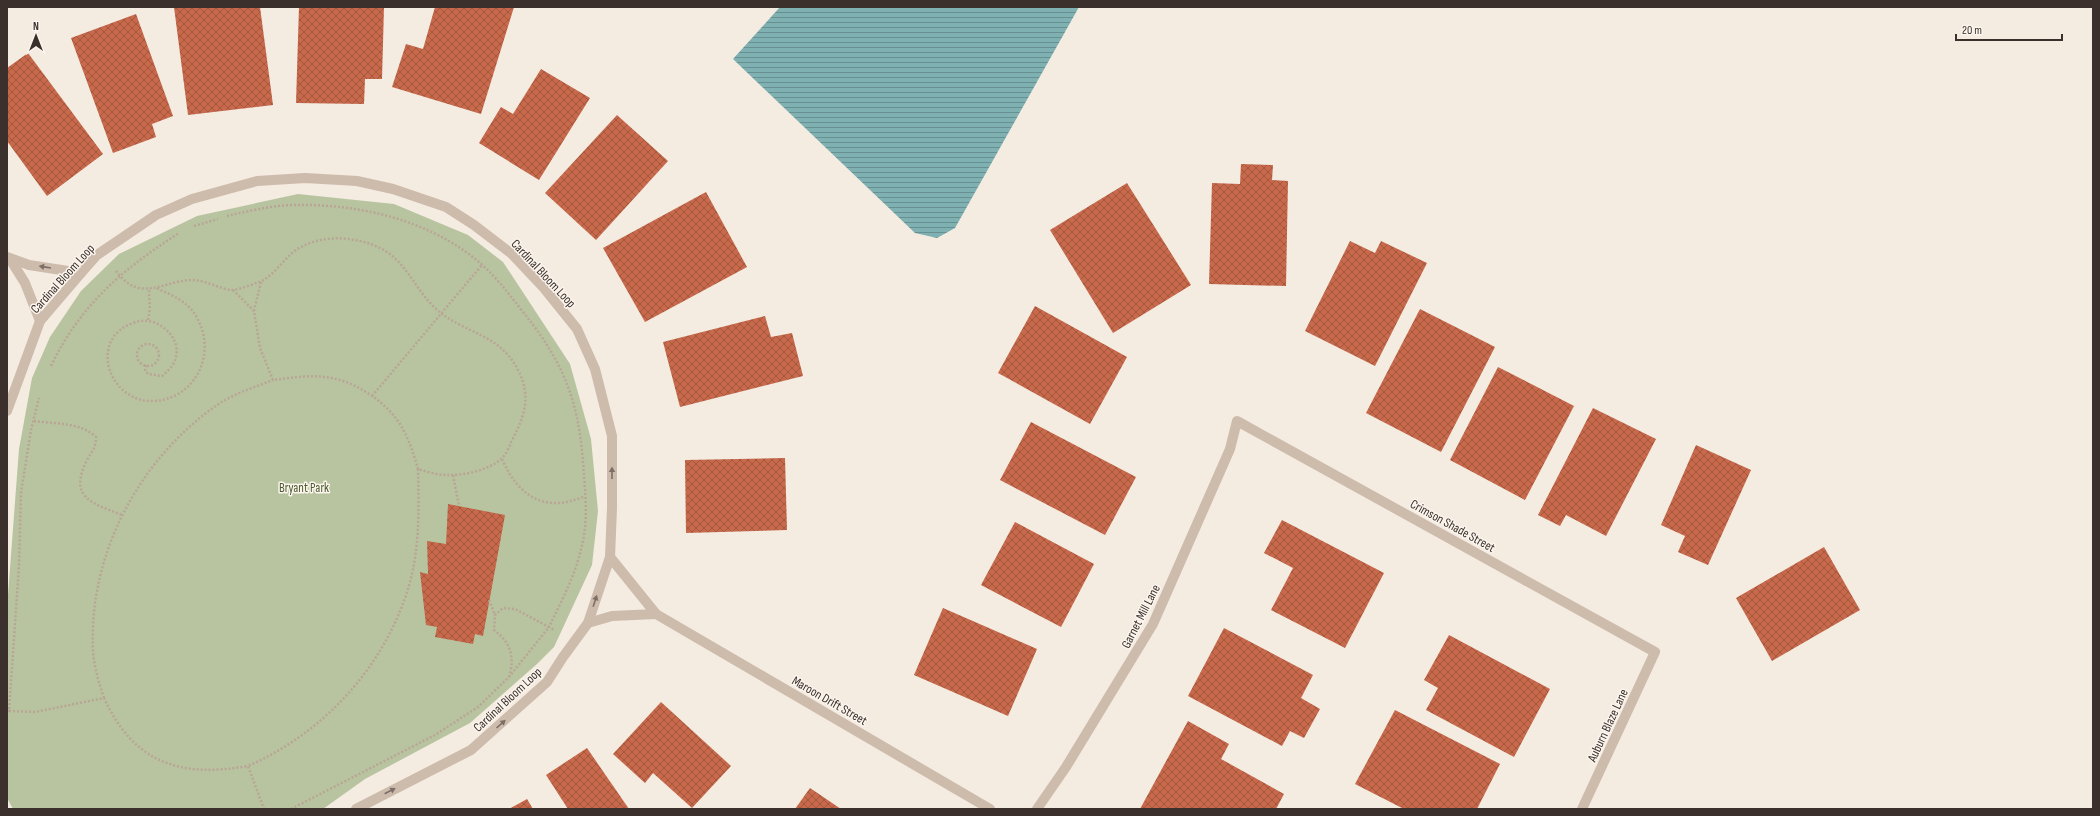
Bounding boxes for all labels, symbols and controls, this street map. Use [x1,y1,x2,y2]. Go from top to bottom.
north arrow [16,16,56,56]
scale bar [1956,16,2062,42]
text: N [33,20,39,33]
text: 20 m [1962,23,1982,38]
street label: Cardinal Bloom Loop [507,236,579,311]
street label: Cardinal Bloom Loop [27,241,98,317]
one-way arrow [39,264,51,270]
one-way arrow [609,466,615,479]
park label: Bryant Park [279,480,329,496]
street label: Crimson Shade Street [1407,496,1498,556]
street label: Garnet Mill Lane [1118,582,1164,651]
one-way arrow [592,594,598,606]
street label: Cardinal Bloom Loop [470,664,545,736]
street label: Maroon Drift Street [789,673,870,729]
street label: Auburn Blaze Lane [1584,686,1632,765]
one-way arrow [496,720,506,729]
one-way arrow [385,788,396,795]

